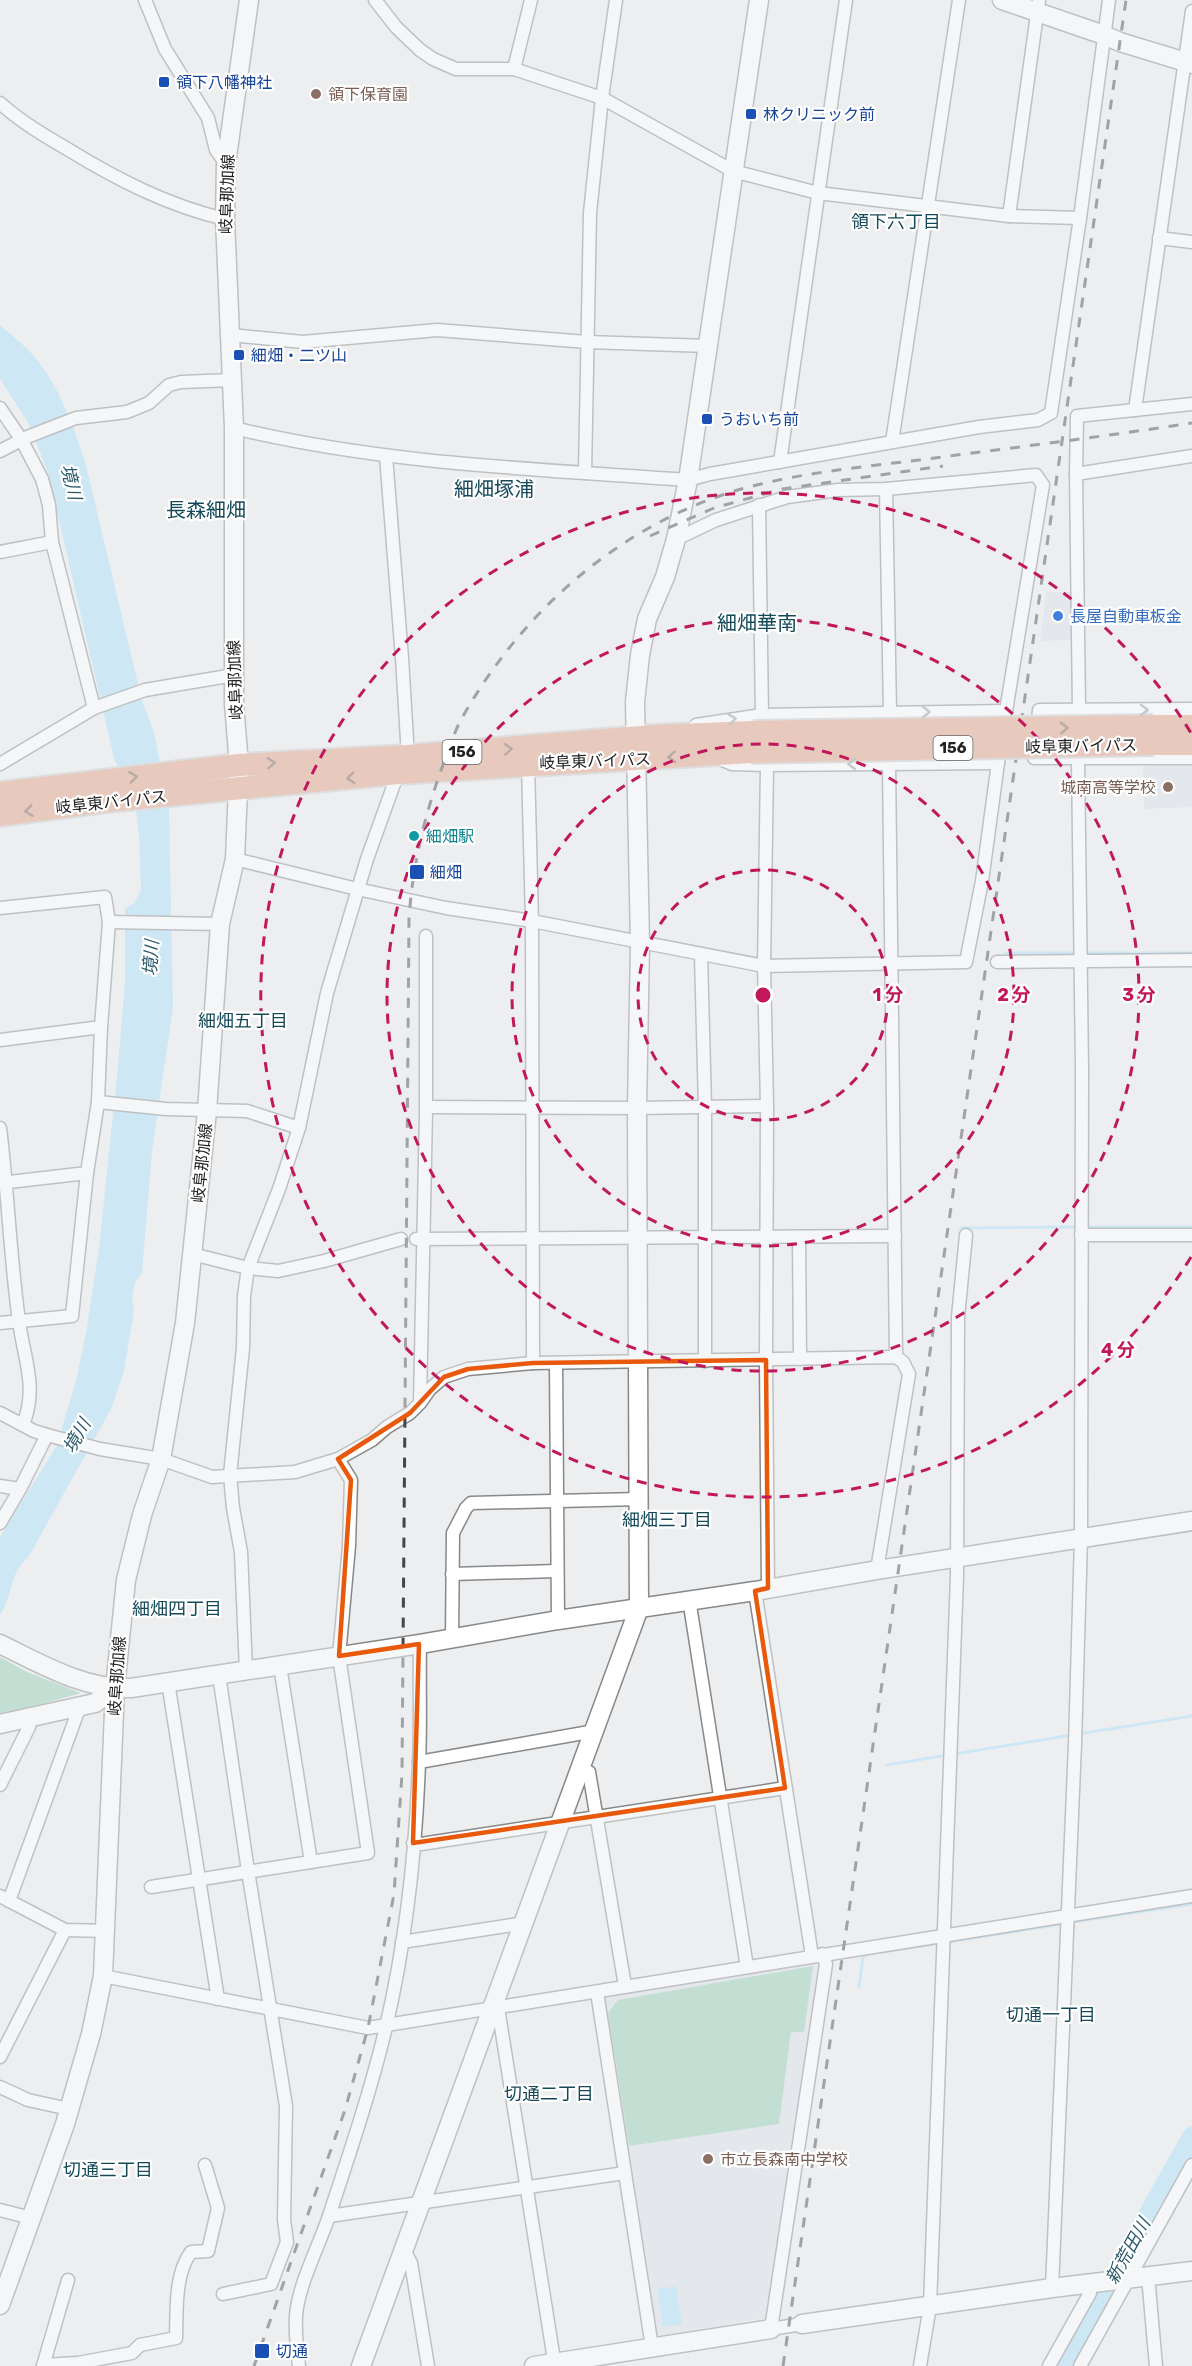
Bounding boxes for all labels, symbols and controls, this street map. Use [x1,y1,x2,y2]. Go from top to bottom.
place label: 領下八幡神社 [176,73,272,92]
marker: 領下八幡神社 [157,75,171,89]
place label: 領下保育園 [328,85,408,104]
marker: 領下保育園 [309,87,323,101]
place label: 林クリニック前 [763,105,875,124]
marker: 林クリニック前 [744,107,758,121]
street label: 岐阜那加線 [216,154,238,234]
district label: 領下六丁目 [851,211,941,233]
place label: 細畑・二ツ山 [251,346,347,365]
marker: 細畑・二ツ山 [232,348,246,362]
place label: うおいち前 [719,410,799,429]
marker: うおいち前 [700,412,714,426]
water label: 境川 [56,462,86,504]
district label: 細畑塚浦 [454,477,534,501]
district label: 長森細畑 [166,498,246,522]
place label: 長屋自動車板金 [1070,607,1182,626]
marker: 長屋自動車板金 [1051,609,1065,623]
district label: 細畑華南 [717,611,797,635]
street label: 岐阜那加線 [224,640,246,720]
one-way arrow [1139,704,1148,716]
one-way arrow [922,706,931,719]
one-way arrow [727,714,736,726]
one-way arrow [1059,721,1068,734]
road number: 156 [934,736,972,760]
street label: 岐阜東バイパス [1025,736,1137,756]
road number: 156 [442,740,482,764]
one-way arrow [503,742,512,755]
street label: 岐阜東バイパス [539,750,651,772]
one-way arrow [667,751,676,764]
one-way arrow [266,757,275,770]
one-way arrow [847,758,856,770]
one-way arrow [129,771,138,784]
one-way arrow [347,771,356,784]
place label: 城南高等学校 [1060,778,1156,797]
marker: 城南高等学校 [1161,780,1175,794]
street label: 岐阜東バイパス [54,787,168,817]
one-way arrow [24,804,34,817]
place label: 細畑駅 [426,827,474,846]
marker: 細畑駅 [407,829,421,843]
marker: 細畑 [408,863,426,881]
place label: 細畑 [430,863,462,882]
water label: 境川 [139,937,163,977]
text: 1 分 [873,984,903,1006]
text: 2 分 [997,984,1031,1006]
text: 3 分 [1122,984,1156,1006]
centre of rings [753,985,773,1005]
district label: 細畑五丁目 [198,1010,288,1032]
street label: 岐阜那加線 [188,1122,216,1204]
text: 4 分 [1101,1339,1135,1361]
water label: 境川 [58,1413,97,1457]
district label: 細畑三丁目 [622,1509,712,1531]
district label: 細畑四丁目 [132,1598,222,1620]
street label: 岐阜那加線 [105,1635,129,1717]
district label: 切通一丁目 [1006,2004,1096,2026]
district label: 切通二丁目 [504,2083,594,2105]
place label: 市立長森南中学校 [720,2150,848,2169]
marker: 市立長森南中学校 [701,2152,715,2166]
district label: 切通三丁目 [63,2159,153,2181]
water label: 新荒田川 [1101,2212,1156,2288]
marker: 切通 [253,2342,271,2360]
place label: 切通 [276,2342,308,2361]

